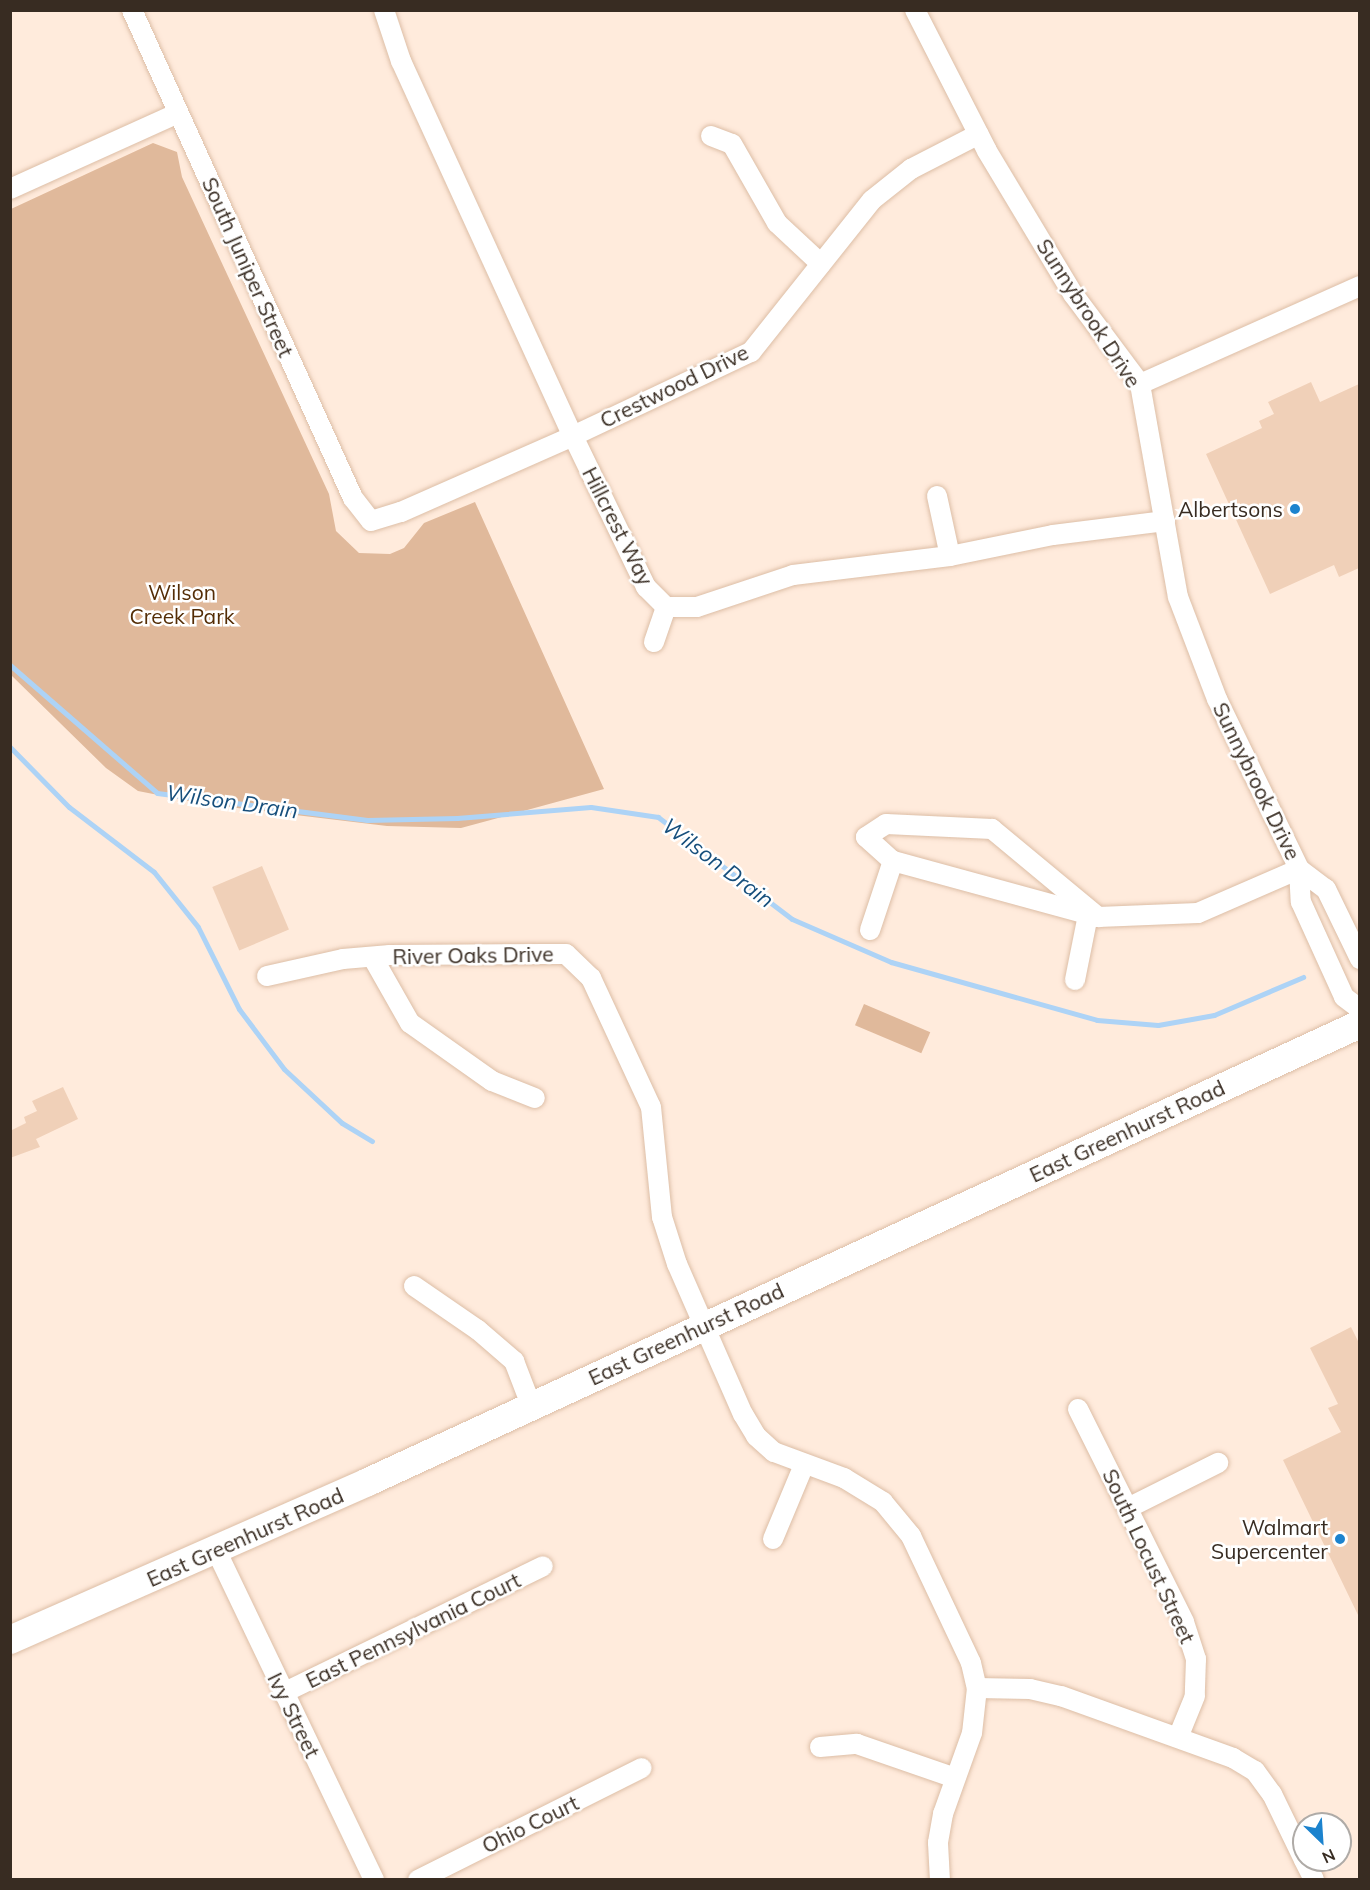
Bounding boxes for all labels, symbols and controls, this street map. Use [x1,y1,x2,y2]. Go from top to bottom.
street label: South Juniper Street [197,173,299,361]
street label: Sunnybrook Drive [1032,234,1146,392]
street label: Crestwood Drive [596,339,752,433]
street label: Hillcrest Way [577,463,659,589]
place label: Albertsons [1178,496,1283,522]
marker: Albertsons [1288,502,1302,516]
park label: Wilson Creek Park [129,579,235,629]
street label: Sunnybrook Drive [1208,698,1306,864]
water label: Wilson Drain [164,780,300,824]
water label: Wilson Drain [657,813,779,913]
street label: River Oaks Drive [392,941,554,969]
street label: East Greenhurst Road [1025,1075,1229,1187]
street label: East Greenhurst Road [584,1278,788,1390]
street label: South Locust Street [1098,1465,1200,1647]
street label: East Greenhurst Road [143,1482,347,1592]
place label: Walmart Supercenter [1211,1514,1328,1564]
marker: Walmart Supercenter [1333,1532,1347,1546]
street label: East Pennsylvania Court [302,1567,524,1693]
street label: Ivy Street [263,1668,325,1762]
street label: Ohio Court [478,1790,582,1858]
north arrow [1292,1812,1352,1872]
text: N [1319,1845,1338,1868]

